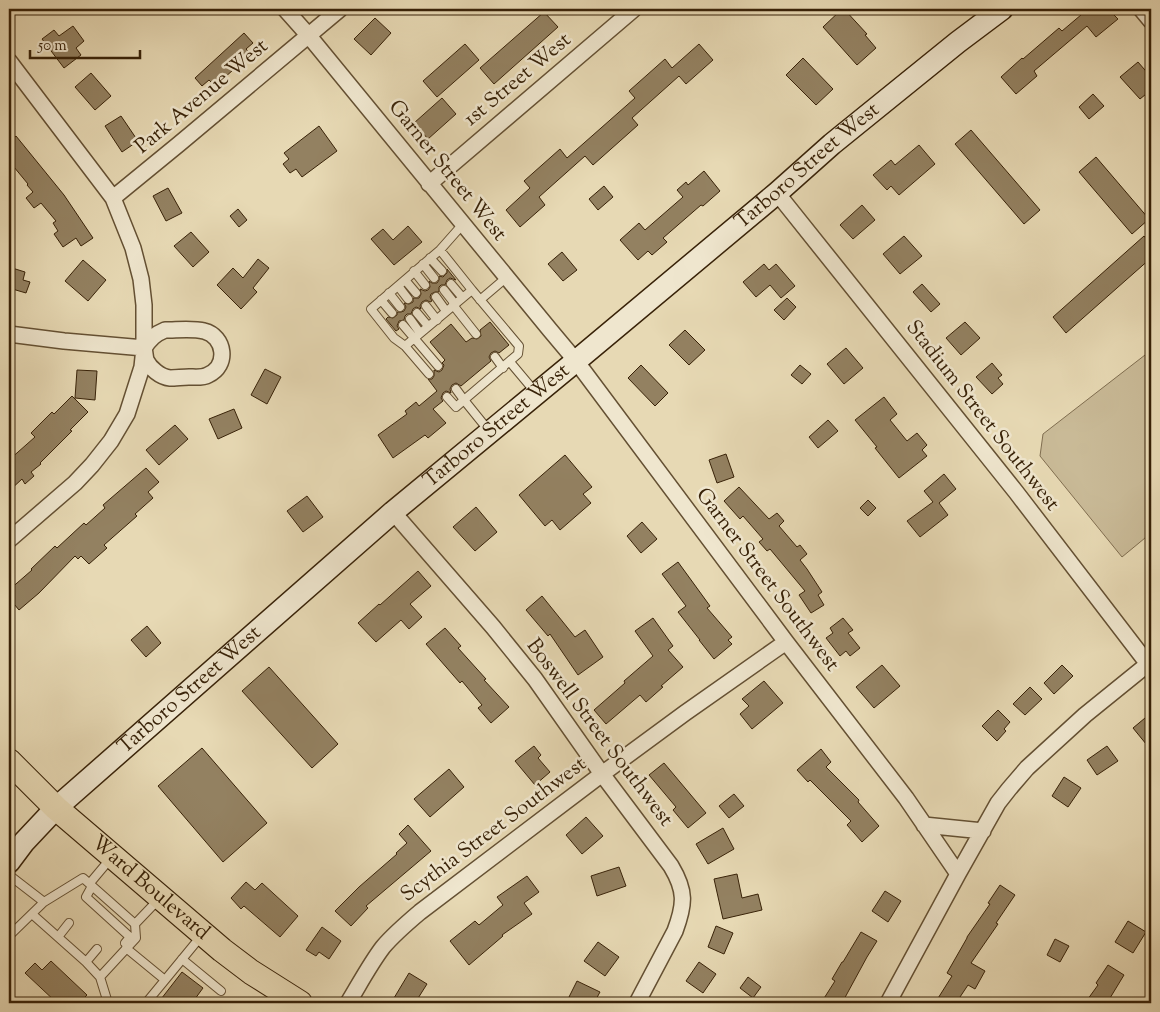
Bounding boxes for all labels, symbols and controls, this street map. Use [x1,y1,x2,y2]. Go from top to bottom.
street label: 1st Street West [458,26,578,134]
scale bar [30,28,140,60]
street label: Park Avenue West [129,32,275,162]
text: 50 m [37,36,67,57]
street label: Garner Street West [381,94,513,248]
street label: Tarboro Street West [729,96,886,237]
street label: Stadium Street Southwest [898,314,1066,518]
street label: Tarboro Street West [417,357,577,496]
street label: Garner Street Southwest [688,482,846,678]
street label: Tarboro Street West [112,619,268,762]
street label: Boswell Street Southwest [518,633,680,833]
street label: Scythia Street Southwest [395,750,593,910]
street label: Ward Boulevard [84,829,216,948]

